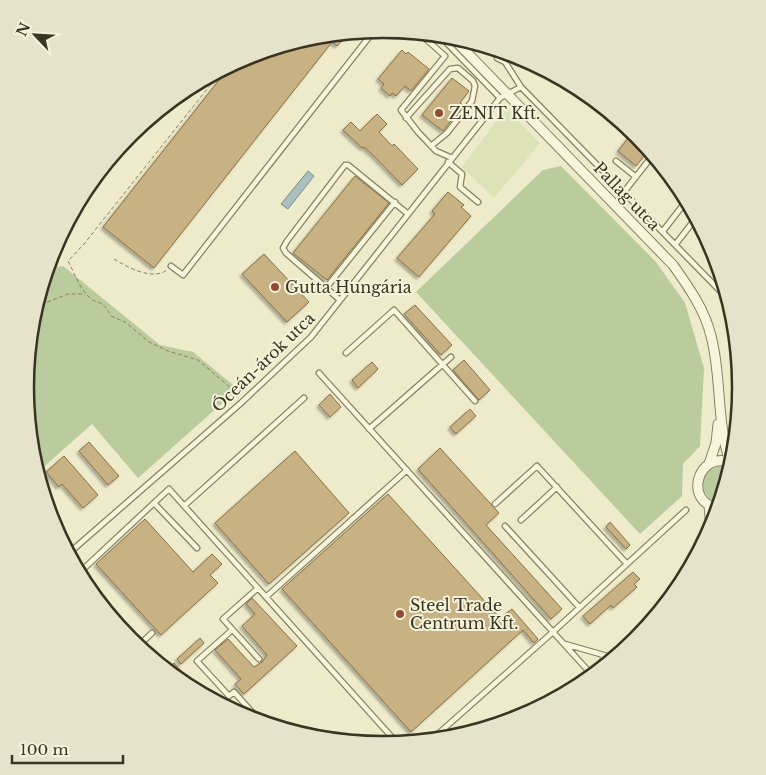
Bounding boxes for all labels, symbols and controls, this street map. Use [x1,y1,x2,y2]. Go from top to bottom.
north arrow [10,10,60,60]
text: N [12,20,34,39]
place label: ZENIT Kft. [449,103,540,123]
marker: ZENIT Kft. [433,107,445,119]
street label: Pallag utca [590,158,665,234]
place label: Gutta Hungária [285,277,412,297]
marker: Gutta Hungária [269,281,281,293]
street label: Óceán-árok utca [207,308,319,416]
place label: Steel Trade Centrum Kft. [410,595,519,633]
marker: Steel Trade Centrum Kft. [394,608,406,620]
scale bar [12,732,124,764]
text: 100 m [20,740,69,759]

